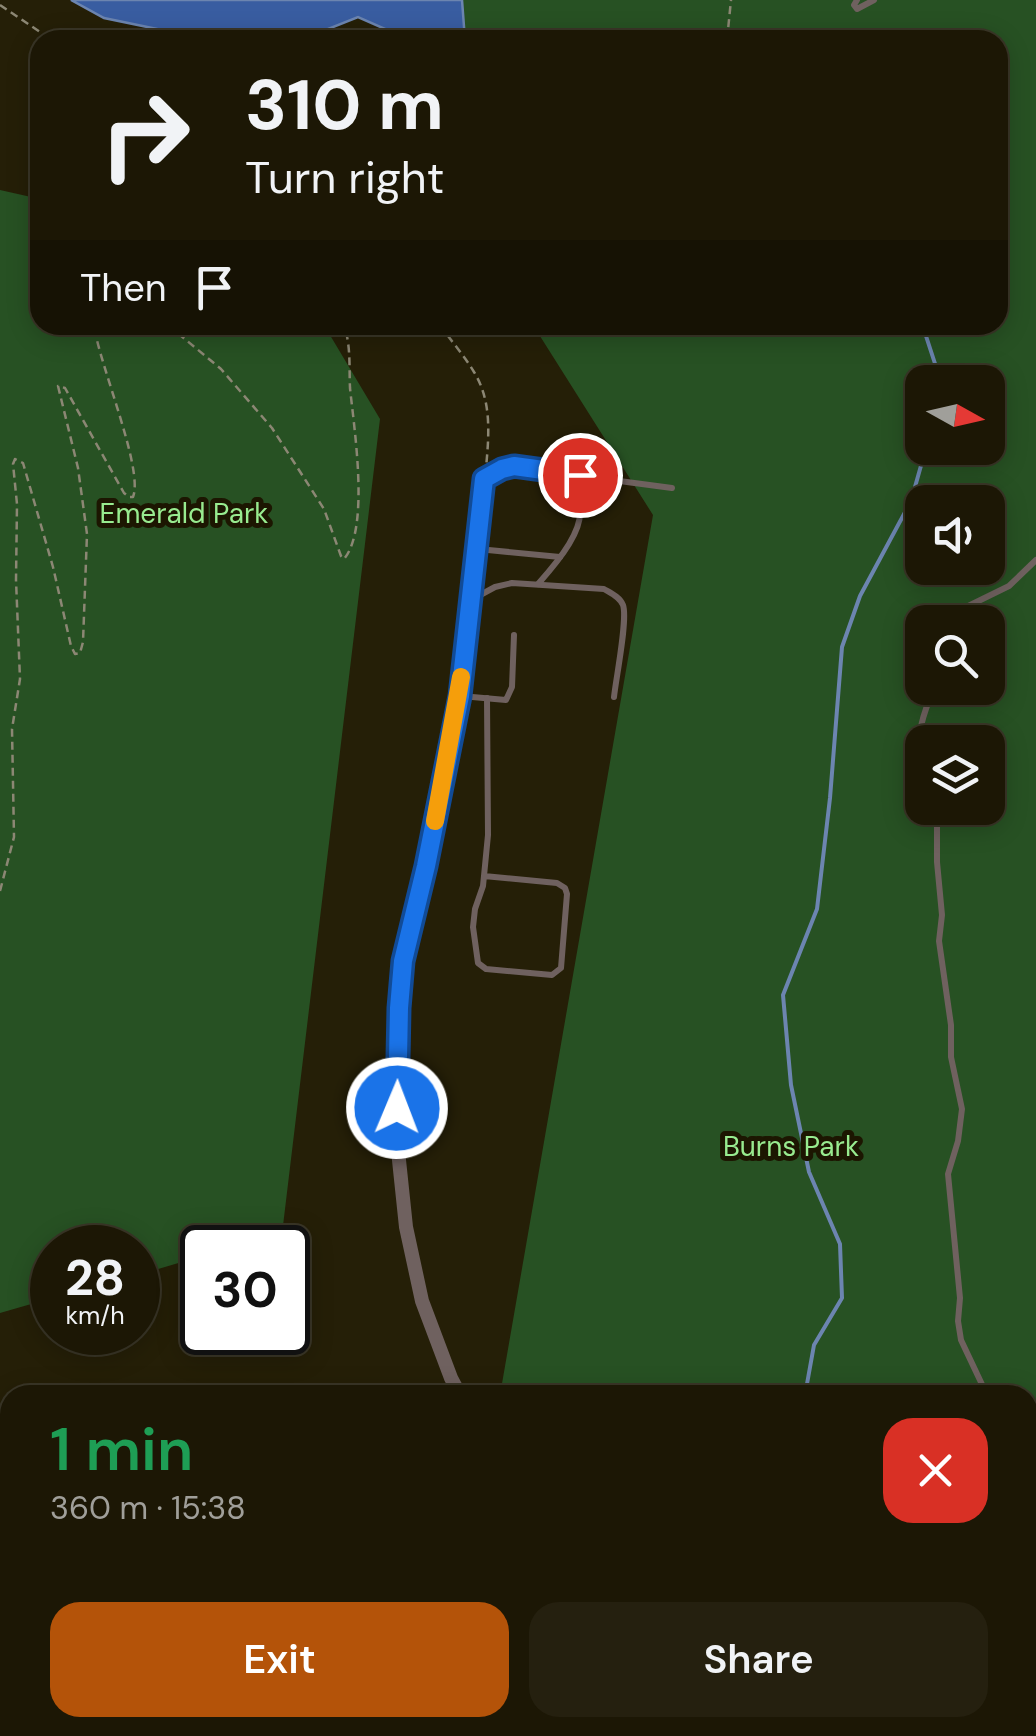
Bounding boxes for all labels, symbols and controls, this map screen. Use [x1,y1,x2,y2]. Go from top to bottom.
text: 310 m [245,60,444,151]
icon: right [80,70,210,200]
text: Turn right [245,148,444,207]
icon: arrive [187,260,242,315]
text: Then [80,263,167,313]
north arrow [905,365,1005,465]
map controls [905,365,1005,825]
pin [538,433,623,518]
icon: arrive [553,448,608,503]
button: sound [905,485,1005,585]
park label: Emerald Park [100,495,268,532]
button: search [905,605,1005,705]
button: layers [905,725,1005,825]
position arrow [345,1056,449,1160]
park label: Burns Park [723,1128,859,1165]
speed limit sign: 30 [180,1225,310,1355]
text: 28 [65,1245,125,1311]
text: km/h [65,1299,125,1332]
text: 1 min [50,1410,193,1489]
button: close [883,1418,988,1523]
text: 360 m · 15:38 [50,1487,246,1529]
button: Exit [50,1602,509,1717]
button: Share [529,1602,988,1717]

